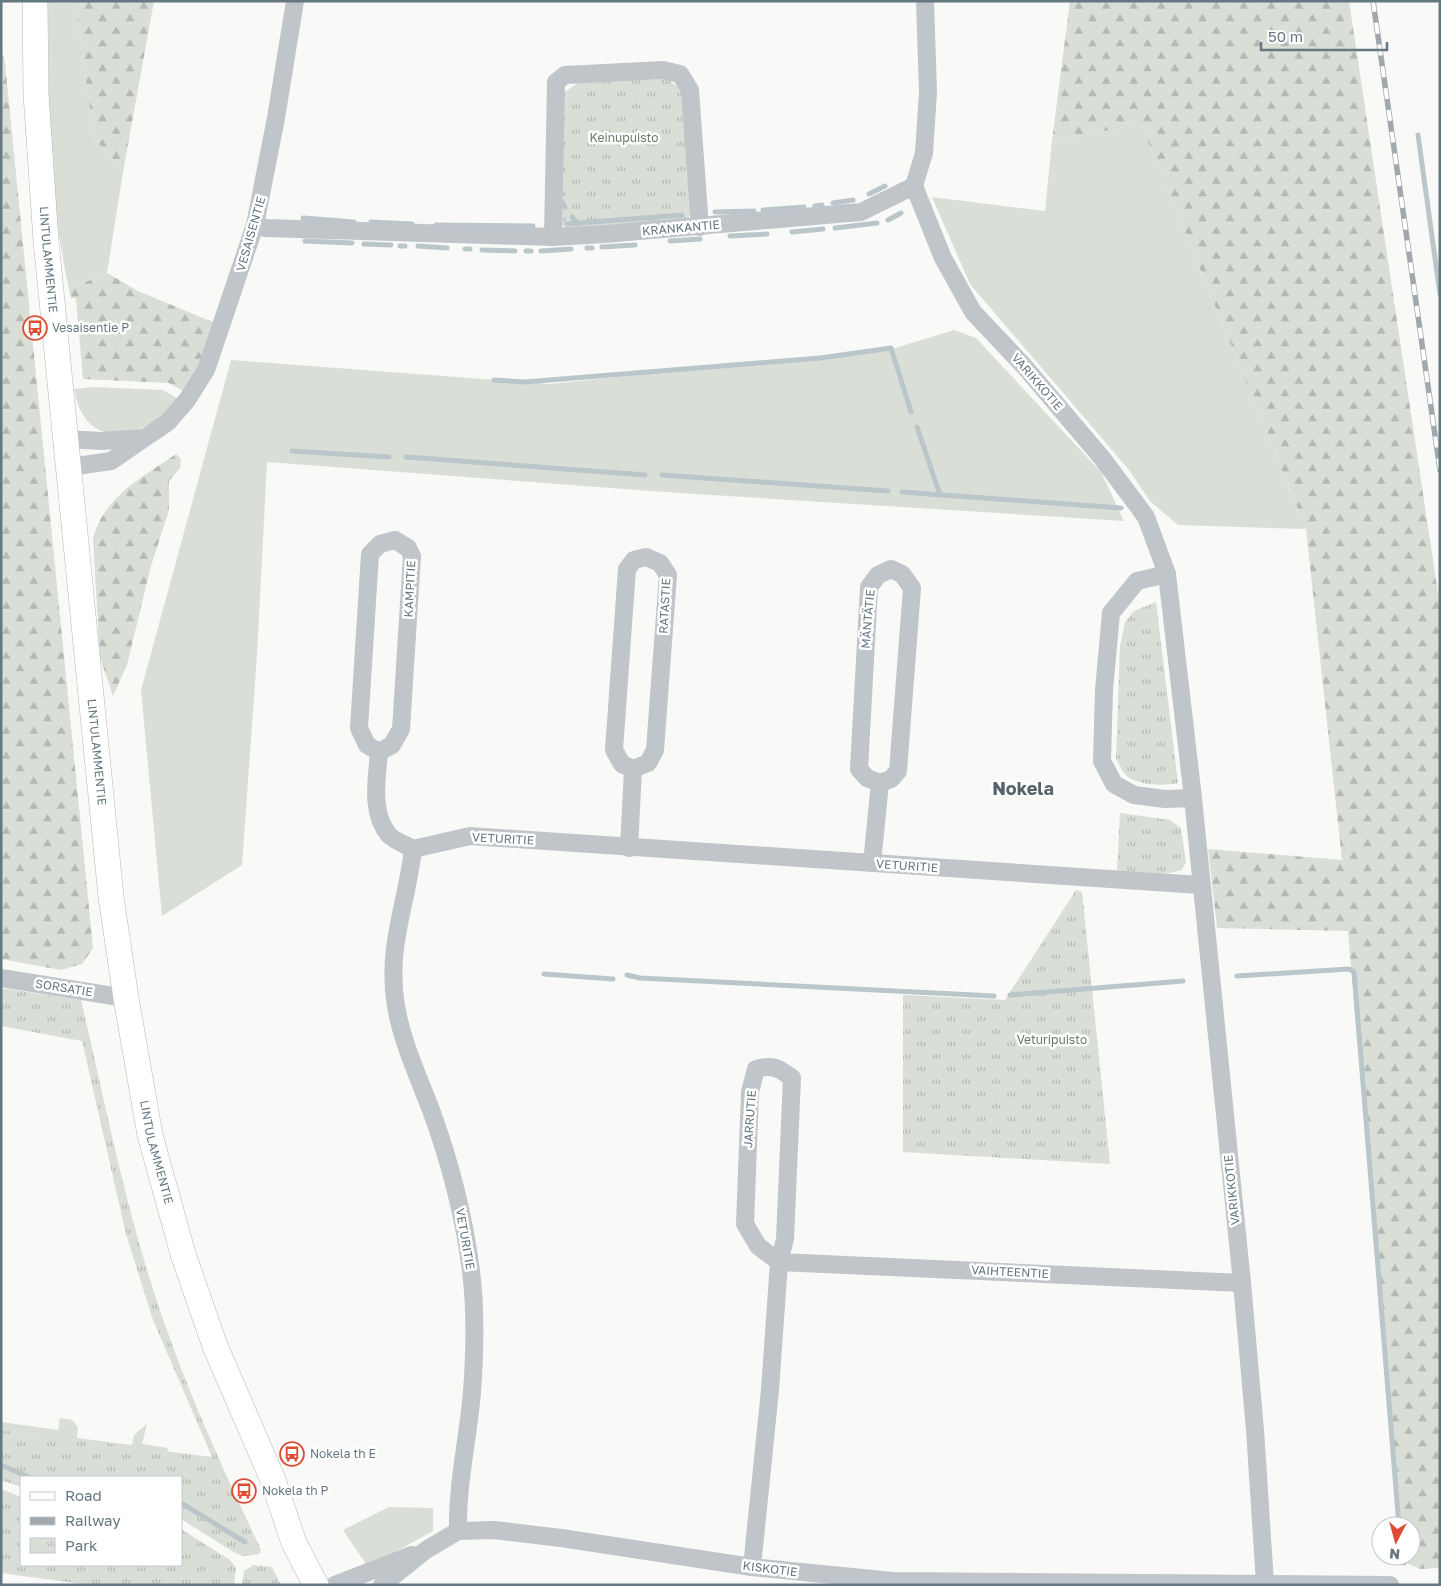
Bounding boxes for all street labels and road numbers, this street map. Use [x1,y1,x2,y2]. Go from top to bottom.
street label: VESAISENTIE [233,195,268,273]
street label: LINTULAMMENTIE [37,206,61,313]
street label: KRANKANTIE [642,217,720,238]
street label: VARIKKOTIE [1009,350,1066,413]
street label: KAMPITIE [401,560,418,618]
street label: RATASTIE [656,578,673,634]
street label: MÄNTÄTIE [857,589,878,649]
street label: LINTULAMMENTIE [84,698,110,806]
street label: VETURITIE [472,829,534,848]
street label: VETURITIE [876,856,939,875]
street label: SORSATIE [34,976,94,999]
street label: JARRUTIE [740,1090,759,1148]
street label: LINTULAMMENTIE [137,1099,177,1206]
street label: VARIKKOTIE [1220,1154,1243,1226]
street label: VETURITIE [453,1207,478,1271]
street label: VAIHTEENTIE [971,1262,1049,1281]
street label: KISKOTIE [742,1558,798,1579]

